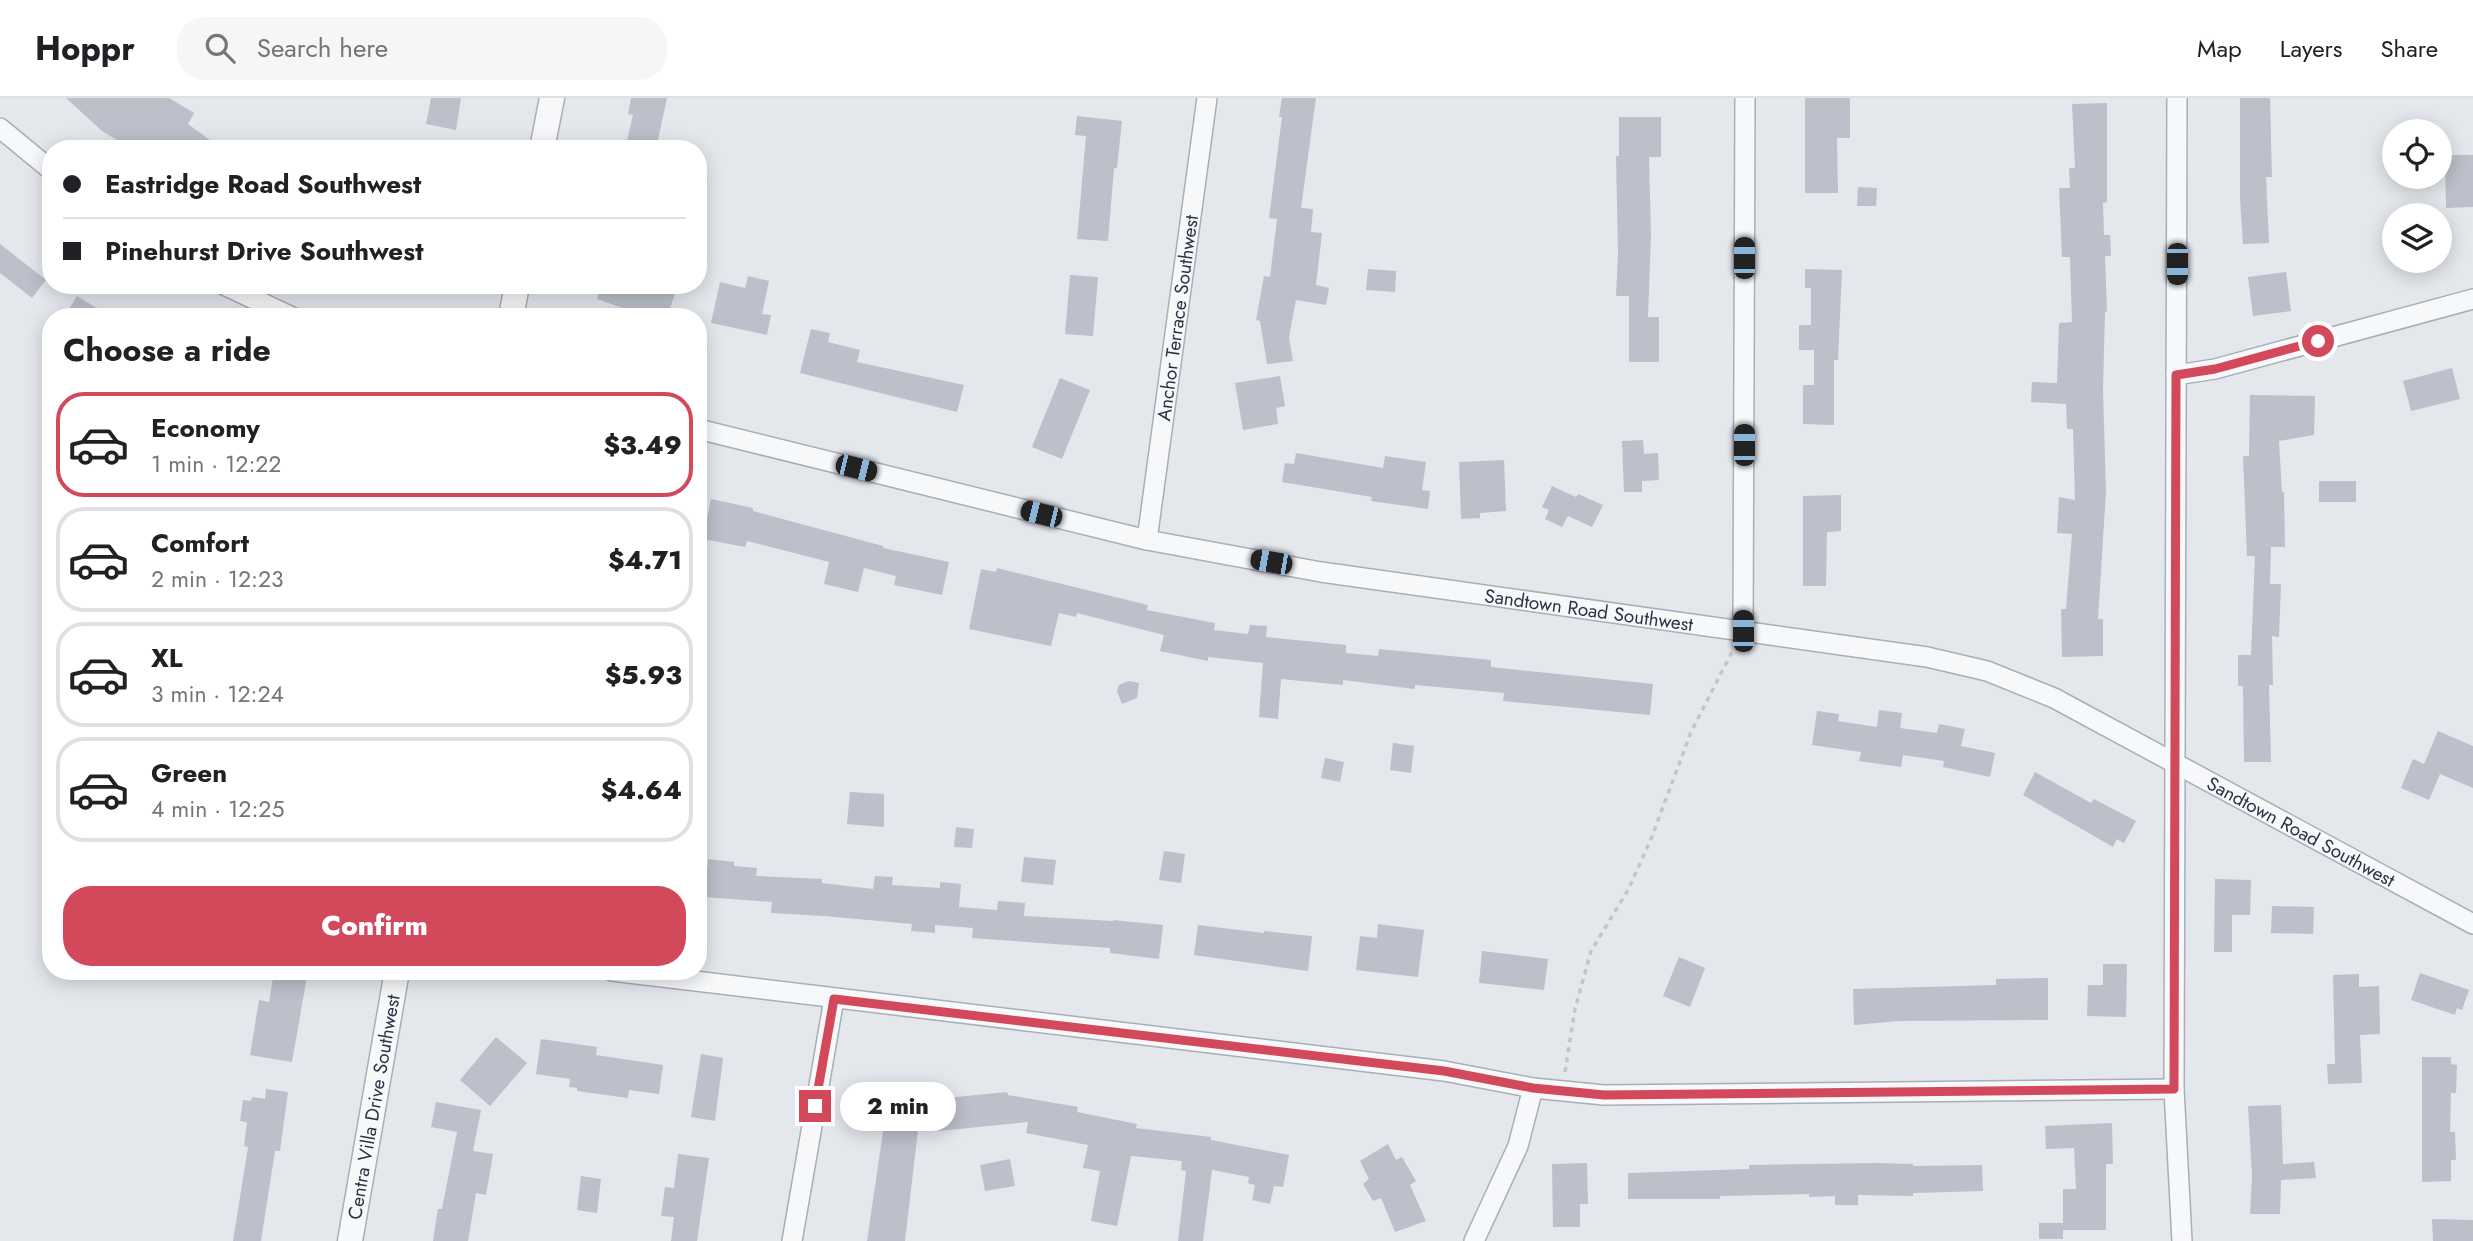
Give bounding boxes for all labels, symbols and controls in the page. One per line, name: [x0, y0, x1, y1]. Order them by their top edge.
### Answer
search box: [177, 17, 667, 80]
text: Hoppr: [35, 25, 135, 72]
icon: search: [201, 29, 239, 67]
text: Search here: [257, 29, 388, 67]
text: Map: [2197, 31, 2242, 66]
text: Layers: [2280, 31, 2342, 66]
text: Share: [2380, 31, 2438, 66]
map controls: [2382, 119, 2452, 273]
button: locate: [2382, 119, 2452, 189]
text: Eastridge Road Southwest: [105, 165, 421, 203]
button: layers: [2382, 203, 2452, 273]
street label: Anchor Terrace Southwest: [1150, 213, 1205, 423]
text: Pinehurst Drive Southwest: [105, 232, 423, 270]
car: [1734, 237, 1755, 279]
car: [2167, 243, 2188, 285]
route start: [2302, 325, 2334, 357]
text: Choose a ride: [63, 327, 271, 373]
text: Economy: [151, 409, 260, 447]
icon: car: [67, 413, 130, 476]
car: [1734, 424, 1755, 466]
text: $3.49: [603, 426, 682, 464]
text: 1 min · 12:22: [151, 447, 281, 481]
car: [834, 453, 879, 483]
car: [1019, 499, 1064, 529]
text: Comfort: [151, 524, 249, 562]
icon: car: [67, 528, 130, 591]
text: $4.71: [608, 541, 682, 579]
car: [1249, 548, 1294, 576]
text: 2 min · 12:23: [151, 562, 284, 596]
street label: Sandtown Road Southwest: [1483, 582, 1695, 638]
car: [1733, 610, 1754, 652]
text: XL: [151, 639, 183, 677]
icon: car: [67, 643, 130, 706]
text: $5.93: [605, 656, 682, 694]
text: 3 min · 12:24: [151, 677, 284, 711]
text: Green: [151, 754, 227, 792]
icon: car: [67, 758, 130, 821]
street label: Sandtown Road Southwest: [2202, 770, 2400, 893]
text: $4.64: [601, 771, 682, 809]
text: 4 min · 12:25: [151, 792, 284, 826]
button: Confirm: [63, 886, 686, 966]
street label: Centra Villa Drive Southwest: [340, 992, 406, 1222]
callout: 2 min: [840, 1082, 955, 1130]
text: 2 min: [867, 1089, 929, 1123]
route end: [799, 1090, 831, 1122]

